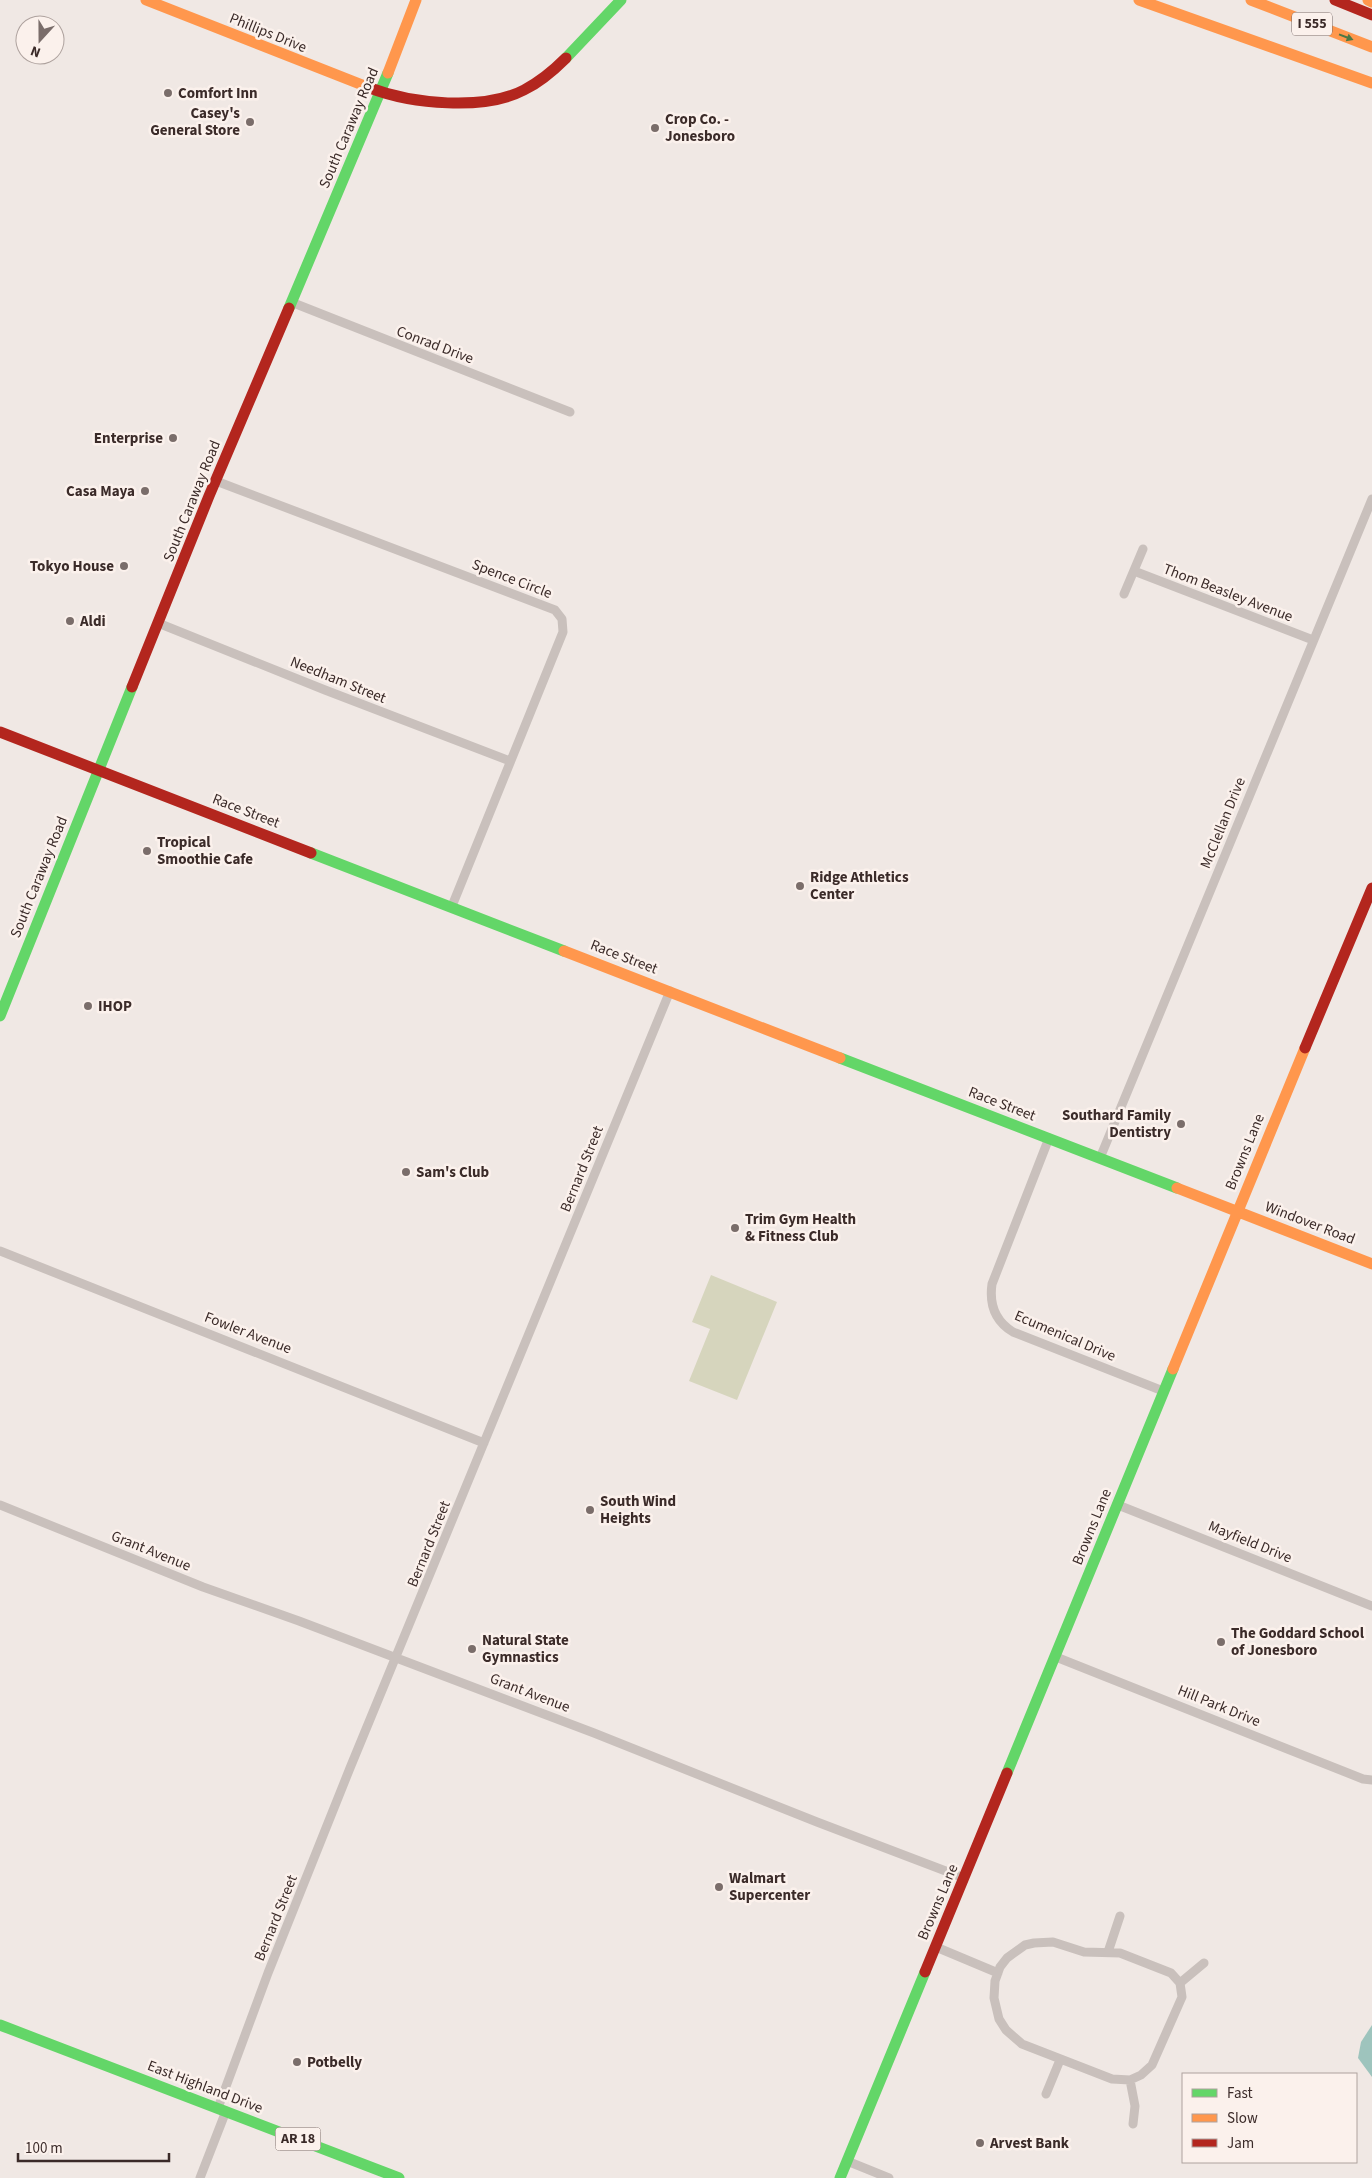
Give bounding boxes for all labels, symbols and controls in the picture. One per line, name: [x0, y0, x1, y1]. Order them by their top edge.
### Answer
street label: Phillips Drive: [226, 8, 310, 58]
road number: I 555: [1292, 12, 1332, 36]
north arrow: [15, 15, 65, 65]
one-way arrow: [1338, 34, 1353, 41]
text: N: [28, 40, 44, 62]
street label: South Caraway Road: [314, 64, 384, 192]
place label: Comfort Inn: [178, 83, 258, 104]
marker: Comfort Inn: [162, 87, 174, 99]
place label: Casey's General Store: [150, 103, 240, 141]
place label: Crop Co. - Jonesboro: [665, 109, 735, 147]
marker: Casey's General Store: [244, 116, 256, 128]
marker: Crop Co. - Jonesboro: [649, 122, 661, 134]
street label: Conrad Drive: [393, 321, 477, 369]
place label: Enterprise: [94, 428, 163, 449]
marker: Enterprise: [167, 432, 179, 444]
street label: South Caraway Road: [158, 437, 226, 565]
place label: Casa Maya: [66, 481, 135, 502]
marker: Casa Maya: [139, 485, 151, 497]
street label: Spence Circle: [469, 554, 555, 604]
place label: Tokyo House: [30, 556, 114, 577]
street label: Thom Beasley Avenue: [1160, 559, 1296, 627]
marker: Tokyo House: [118, 560, 130, 572]
place label: Aldi: [79, 611, 106, 632]
marker: Aldi: [64, 615, 76, 627]
street label: Needham Street: [287, 651, 389, 709]
street label: McClellan Drive: [1195, 774, 1251, 872]
street label: Race Street: [209, 789, 283, 833]
street label: South Caraway Road: [5, 813, 73, 941]
place label: Tropical Smoothie Cafe: [157, 832, 253, 870]
marker: Tropical Smoothie Cafe: [141, 845, 153, 857]
place label: Ridge Athletics Center: [810, 867, 909, 905]
marker: Ridge Athletics Center: [794, 880, 806, 892]
street label: Race Street: [587, 935, 661, 979]
place label: IHOP: [98, 996, 132, 1017]
marker: IHOP: [82, 1000, 94, 1012]
street label: Race Street: [965, 1082, 1039, 1126]
place label: Southard Family Dentistry: [1062, 1105, 1171, 1143]
street label: Browns Lane: [1220, 1111, 1270, 1193]
marker: Southard Family Dentistry: [1175, 1118, 1187, 1130]
street label: Bernard Street: [555, 1123, 609, 1215]
place label: Sam's Club: [416, 1162, 489, 1183]
marker: Sam's Club: [400, 1166, 412, 1178]
street label: Windover Road: [1262, 1196, 1358, 1250]
place label: Trim Gym Health & Fitness Club: [745, 1209, 856, 1247]
marker: Trim Gym Health & Fitness Club: [729, 1222, 741, 1234]
street label: Ecumenical Drive: [1011, 1305, 1119, 1367]
street label: Fowler Avenue: [201, 1307, 295, 1359]
street label: Browns Lane: [1067, 1486, 1117, 1568]
place label: South Wind Heights: [600, 1491, 676, 1529]
street label: Bernard Street: [402, 1498, 456, 1590]
marker: South Wind Heights: [584, 1504, 596, 1516]
street label: Mayfield Drive: [1205, 1516, 1295, 1568]
street label: Grant Avenue: [108, 1525, 194, 1577]
place label: The Goddard School of Jonesboro: [1231, 1623, 1365, 1661]
place label: Natural State Gymnastics: [482, 1630, 569, 1668]
marker: The Goddard School of Jonesboro: [1215, 1636, 1227, 1648]
marker: Natural State Gymnastics: [466, 1643, 478, 1655]
street label: Grant Avenue: [487, 1668, 573, 1718]
street label: Hill Park Drive: [1174, 1680, 1264, 1732]
street label: Browns Lane: [913, 1861, 963, 1943]
place label: Walmart Supercenter: [729, 1868, 810, 1906]
street label: Bernard Street: [249, 1872, 303, 1964]
marker: Walmart Supercenter: [713, 1881, 725, 1893]
place label: Potbelly: [307, 2052, 362, 2073]
street label: East Highland Drive: [144, 2055, 266, 2119]
marker: Potbelly: [291, 2056, 303, 2068]
legend: [1182, 2073, 1357, 2163]
text: Fast: [1227, 2083, 1253, 2104]
text: Slow: [1227, 2108, 1258, 2129]
road number: AR 18: [276, 2128, 320, 2150]
scale bar: [18, 2130, 169, 2162]
place label: Arvest Bank: [989, 2133, 1070, 2154]
text: Jam: [1227, 2133, 1254, 2154]
marker: Arvest Bank: [974, 2137, 986, 2149]
text: 100 m: [25, 2138, 63, 2159]

